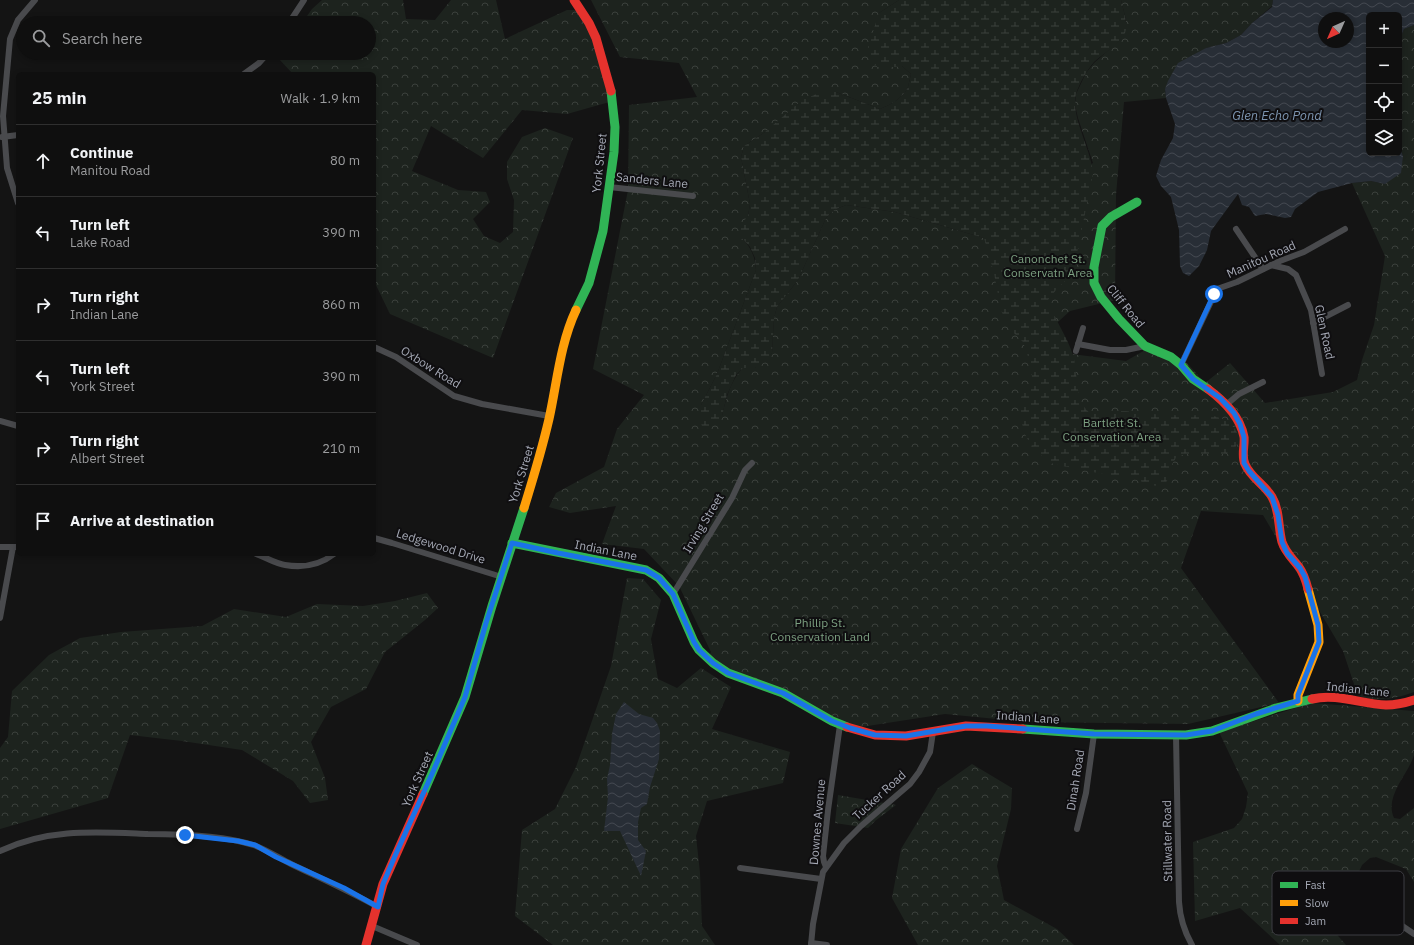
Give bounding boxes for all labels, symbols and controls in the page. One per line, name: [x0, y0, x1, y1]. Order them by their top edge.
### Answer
north arrow: [1318, 12, 1354, 48]
map controls: [1366, 12, 1402, 156]
button: +: [1366, 12, 1402, 48]
search box: [16, 16, 376, 60]
icon: search: [30, 27, 52, 49]
text: Search here: [62, 29, 142, 48]
button: −: [1366, 48, 1402, 84]
button: locate: [1366, 84, 1402, 120]
text: 25 min: [32, 87, 87, 109]
text: Walk · 1.9 km: [280, 90, 360, 107]
water label: Glen Echo Pond: [1232, 107, 1322, 124]
button: layers: [1366, 120, 1402, 156]
street label: York Street: [588, 133, 610, 193]
text: Continue: [70, 143, 134, 162]
icon: ahead: [32, 150, 54, 172]
text: 80 m: [330, 152, 360, 169]
text: Manitou Road: [70, 162, 150, 179]
street label: Sanders Lane: [615, 169, 689, 191]
text: Turn left: [70, 215, 130, 234]
icon: left: [32, 222, 54, 244]
text: 390 m: [322, 224, 360, 241]
text: Lake Road: [70, 234, 130, 251]
street label: Manitou Road: [1224, 237, 1298, 281]
park label: Canonchet St. Conservatn Area: [1003, 251, 1093, 280]
street label: Cliff Road: [1104, 281, 1148, 331]
route start: [1205, 285, 1223, 303]
text: Turn right: [70, 287, 139, 306]
icon: right: [32, 294, 54, 316]
text: 860 m: [322, 296, 360, 313]
street label: Glen Road: [1312, 303, 1338, 361]
text: Indian Lane: [70, 306, 139, 323]
street label: Oxbow Road: [398, 343, 464, 391]
text: Turn left: [70, 359, 130, 378]
icon: left: [32, 366, 54, 388]
text: 390 m: [322, 368, 360, 385]
text: York Street: [70, 378, 135, 395]
park label: Bartlett St. Conservation Area: [1063, 415, 1162, 444]
text: Turn right: [70, 431, 139, 450]
icon: right: [32, 438, 54, 460]
text: 210 m: [322, 440, 360, 457]
street label: York Street: [505, 443, 537, 505]
text: Albert Street: [70, 450, 145, 467]
street label: Irving Street: [679, 490, 727, 556]
icon: arrive: [32, 510, 54, 532]
text: Arrive at destination: [70, 511, 214, 530]
street label: Ledgewood Drive: [395, 525, 488, 567]
street label: Indian Lane: [573, 537, 639, 563]
park label: Phillip St. Conservation Land: [770, 615, 870, 644]
street label: Indian Lane: [1326, 678, 1391, 700]
street label: Indian Lane: [996, 707, 1061, 727]
street label: Dinah Road: [1063, 748, 1087, 812]
street label: York Street: [398, 749, 436, 809]
street label: Tucker Road: [849, 767, 909, 823]
street label: Downes Avenue: [806, 778, 828, 866]
street label: Stillwater Road: [1159, 800, 1175, 882]
route end: [176, 826, 194, 844]
legend: [1272, 871, 1404, 935]
text: Fast: [1305, 878, 1326, 892]
text: Slow: [1305, 896, 1329, 910]
text: Jam: [1305, 914, 1326, 928]

